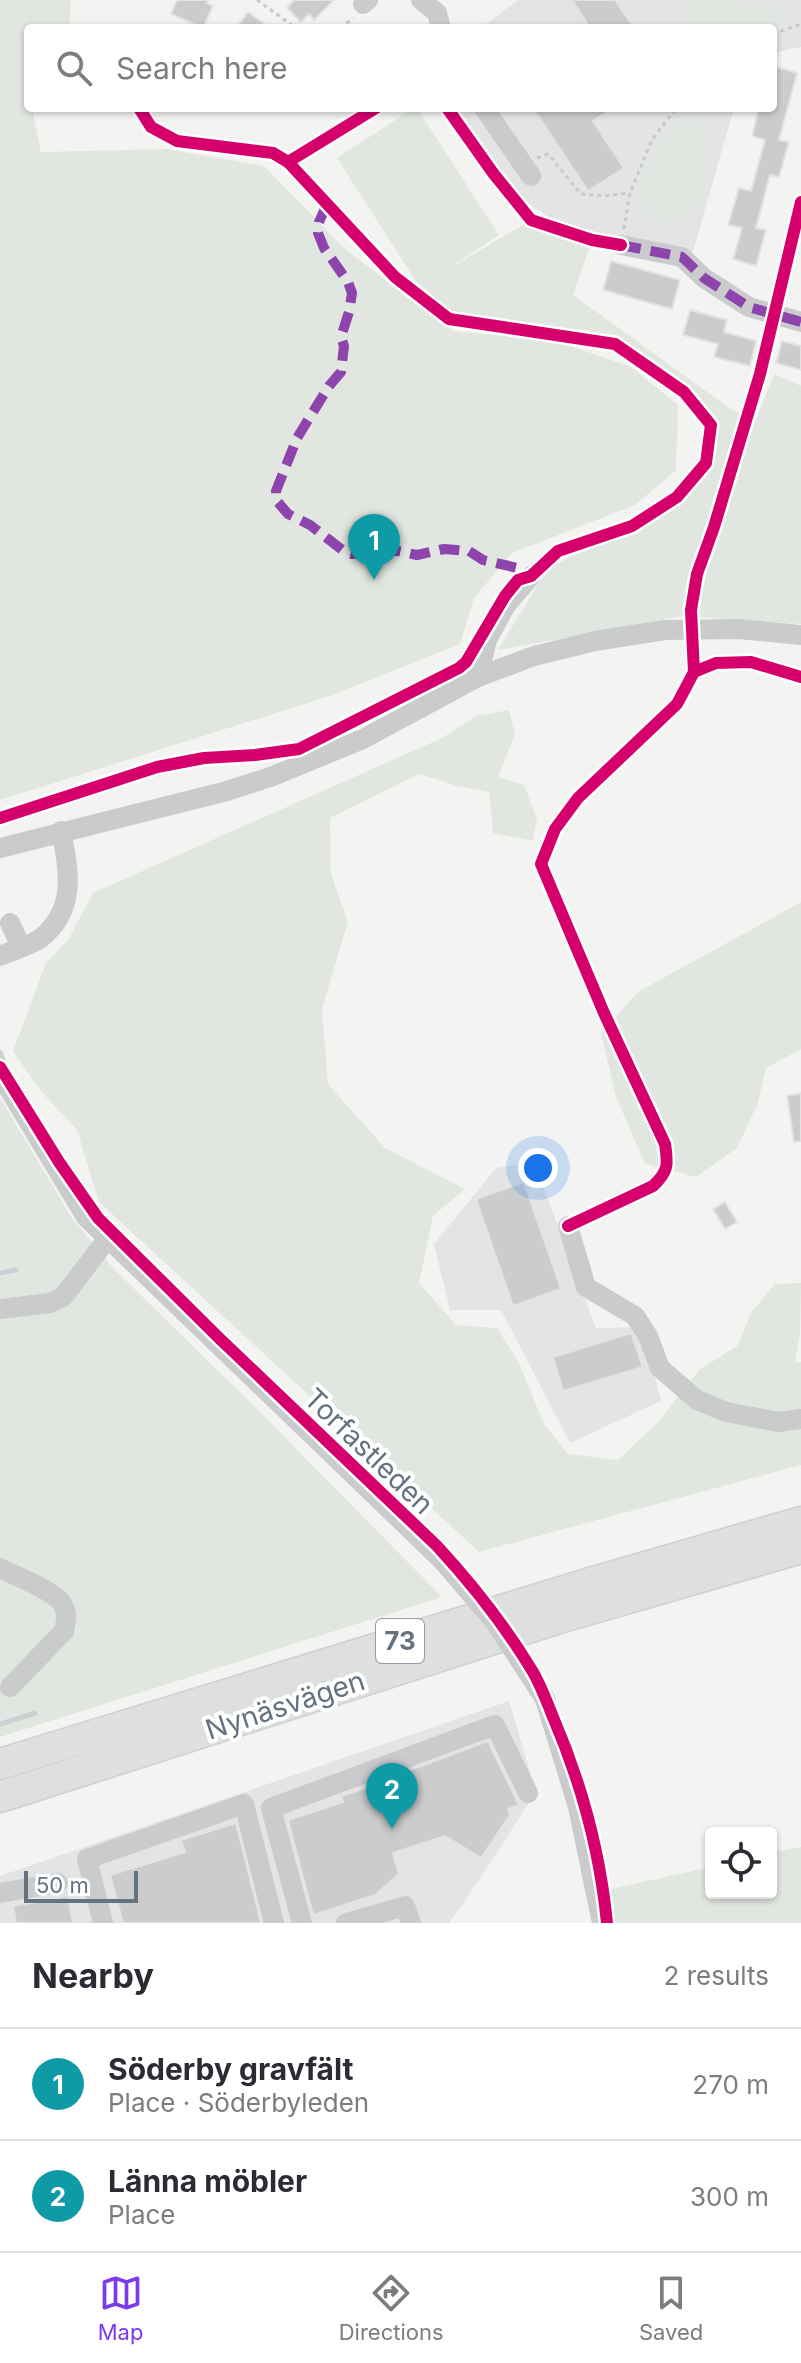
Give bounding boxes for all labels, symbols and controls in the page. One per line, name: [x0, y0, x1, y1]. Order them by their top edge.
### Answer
search box: [24, 24, 777, 112]
icon: search: [52, 46, 96, 90]
text: Search here: [116, 50, 288, 86]
pin: 1: [348, 514, 400, 580]
your location: [518, 1148, 558, 1188]
street label: Torfastleden: [297, 1381, 441, 1521]
road number: 73: [376, 1619, 424, 1663]
street label: Nynäsvägen: [201, 1663, 369, 1747]
pin: 2: [366, 1763, 418, 1829]
map controls: [705, 1827, 777, 1899]
button: locate: [705, 1827, 777, 1899]
scale bar: [24, 1867, 138, 1903]
text: 50 m: [36, 1872, 89, 1898]
text: Nearby: [32, 1955, 154, 1996]
text: 2 results: [664, 1960, 769, 1991]
text: Söderby gravfält: [108, 2051, 353, 2087]
text: 1: [52, 2069, 64, 2100]
text: 270 m: [692, 2069, 769, 2100]
text: Place · Söderbyleden: [108, 2087, 369, 2118]
text: Länna möbler: [108, 2163, 307, 2199]
text: 2: [50, 2181, 66, 2212]
text: 300 m: [690, 2181, 769, 2212]
text: Place: [108, 2199, 176, 2230]
tab: Map: [98, 2271, 143, 2345]
tab: Directions: [339, 2271, 444, 2345]
tab: Saved: [639, 2271, 703, 2345]

